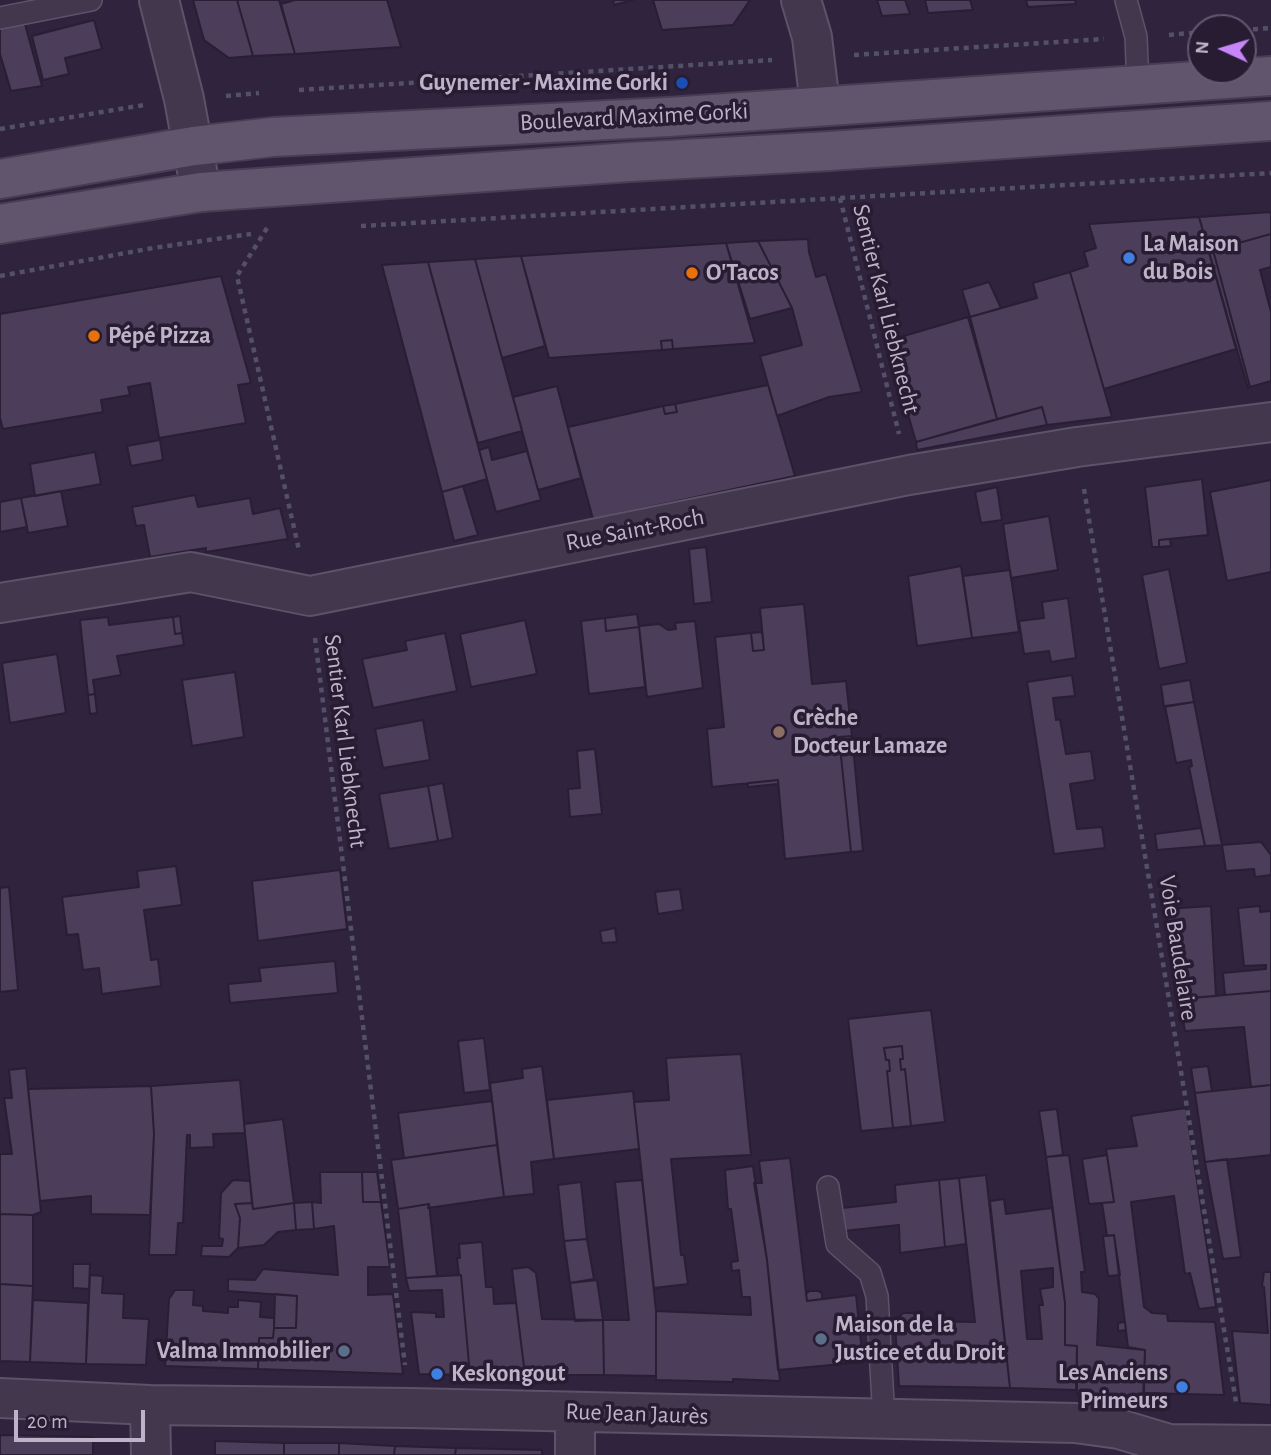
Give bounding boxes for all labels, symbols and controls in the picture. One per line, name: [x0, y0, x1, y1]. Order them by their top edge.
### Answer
north arrow: [1187, 14, 1257, 84]
text: N: [1193, 40, 1212, 55]
place label: Guynemer - Maxime Gorki: [419, 69, 668, 97]
marker: Guynemer - Maxime Gorki: [674, 75, 690, 91]
street label: Boulevard Maxime Gorki: [519, 97, 749, 137]
street label: Sentier Karl Liebknecht: [846, 201, 926, 417]
place label: La Maison du Bois: [1143, 230, 1239, 286]
marker: La Maison du Bois: [1121, 250, 1137, 266]
place label: O'Tacos: [706, 259, 779, 287]
marker: O'Tacos: [684, 265, 700, 281]
place label: Pépé Pizza: [108, 322, 211, 350]
marker: Pépé Pizza: [86, 328, 102, 344]
street label: Rue Saint-Roch: [563, 502, 707, 558]
street label: Sentier Karl Liebknecht: [318, 633, 372, 849]
place label: Crèche Docteur Lamaze: [793, 704, 947, 760]
marker: Crèche Docteur Lamaze: [771, 724, 787, 740]
street label: Voie Baudelaire: [1152, 873, 1204, 1023]
place label: Maison de la Justice et du Droit: [835, 1311, 1005, 1367]
marker: Maison de la Justice et du Droit: [813, 1331, 829, 1347]
place label: Valma Immobilier: [156, 1337, 330, 1365]
marker: Valma Immobilier: [336, 1343, 352, 1359]
place label: Les Anciens Primeurs: [1058, 1359, 1168, 1415]
place label: Keskongout: [451, 1360, 565, 1388]
marker: Keskongout: [429, 1366, 445, 1382]
marker: Les Anciens Primeurs: [1174, 1379, 1190, 1395]
scale bar: [18, 1396, 149, 1440]
street label: Rue Jean Jaurès: [565, 1397, 709, 1431]
text: 20 m: [27, 1411, 68, 1432]

